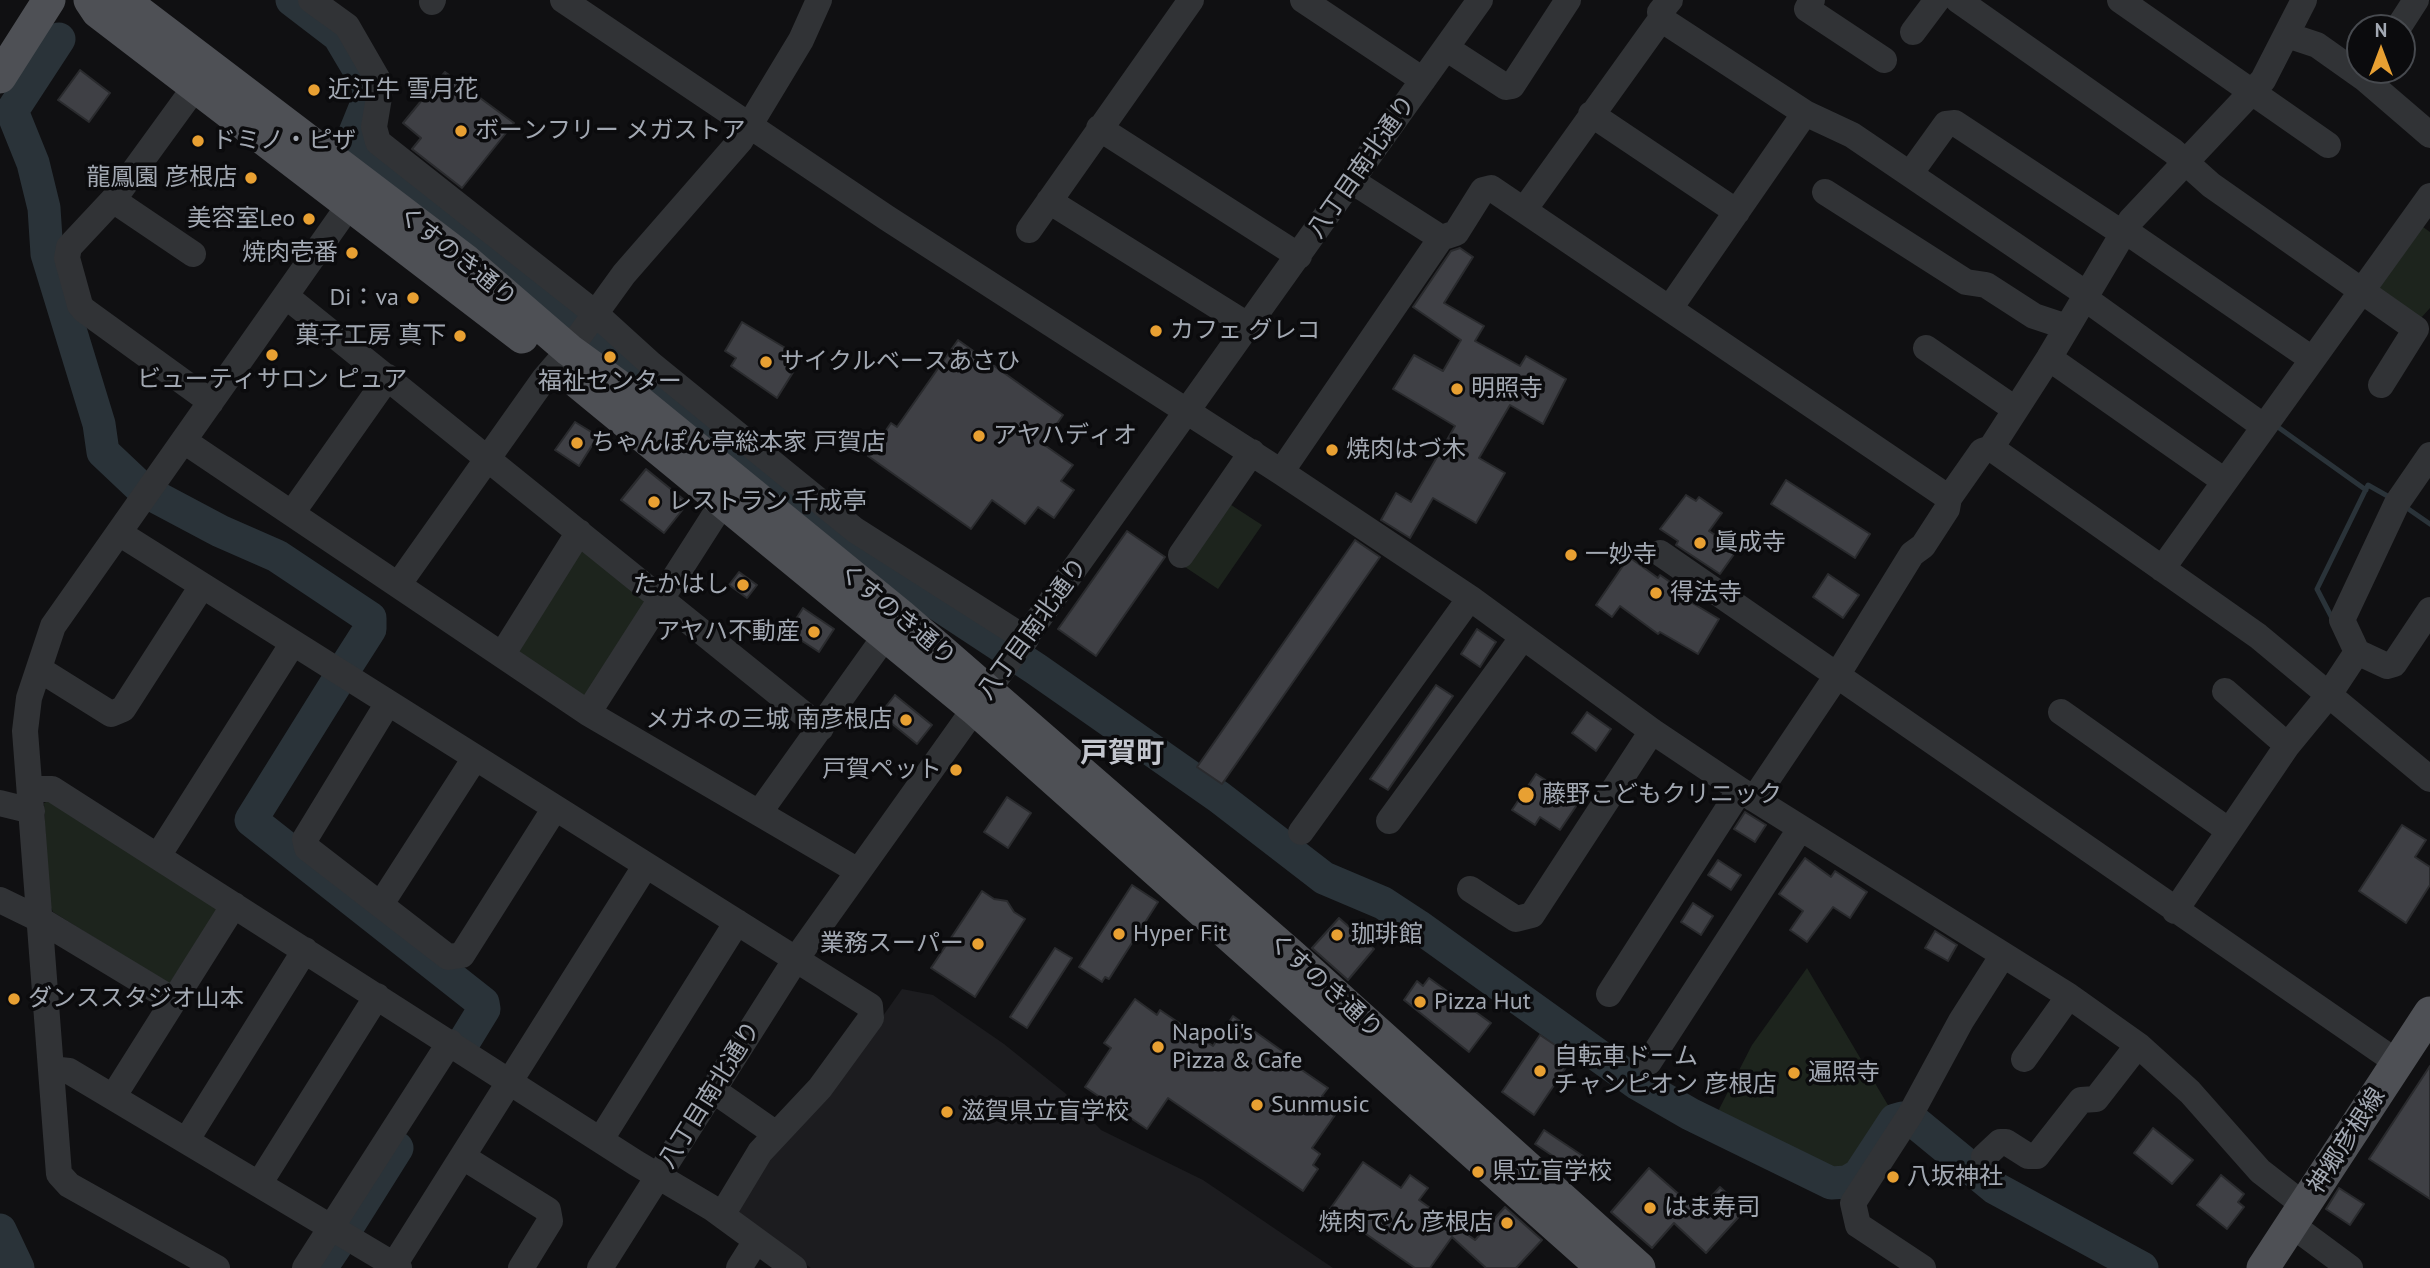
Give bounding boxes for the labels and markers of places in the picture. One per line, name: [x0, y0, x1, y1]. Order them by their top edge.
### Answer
place label: 近江牛 雪月花: [328, 76, 478, 104]
marker: 近江牛 雪月花: [306, 82, 322, 98]
place label: ボーンフリー メガストア: [475, 117, 745, 145]
marker: ボーンフリー メガストア: [453, 123, 469, 139]
place label: ドミノ・ピザ: [212, 127, 356, 155]
marker: ドミノ・ピザ: [190, 133, 206, 149]
place label: 龍鳳園 彦根店: [87, 164, 237, 192]
marker: 龍鳳園 彦根店: [243, 170, 259, 186]
place label: 美容室Leo: [187, 205, 295, 233]
marker: 美容室Leo: [301, 211, 317, 227]
place label: 焼肉壱番: [242, 239, 338, 267]
marker: 焼肉壱番: [344, 245, 360, 261]
place label: Di：va: [329, 284, 399, 312]
marker: Di：va: [405, 290, 421, 306]
place label: カフェ グレコ: [1170, 317, 1320, 345]
place label: 菓子工房 真下: [296, 322, 446, 350]
marker: カフェ グレコ: [1148, 323, 1164, 339]
marker: 菓子工房 真下: [452, 328, 468, 344]
marker: ビューティサロン ピュア: [264, 347, 280, 363]
place label: サイクルベースあさひ: [780, 348, 1020, 376]
marker: 福祉センター: [602, 349, 618, 365]
marker: サイクルベースあさひ: [758, 354, 774, 370]
place label: ビューティサロン ピュア: [137, 366, 407, 394]
place label: 福祉センター: [538, 368, 682, 396]
place label: 明照寺: [1471, 375, 1543, 403]
marker: 明照寺: [1449, 381, 1465, 397]
place label: アヤハディオ: [993, 422, 1137, 450]
marker: アヤハディオ: [971, 428, 987, 444]
place label: ちゃんぽん亭総本家 戸賀店: [591, 429, 885, 457]
marker: ちゃんぽん亭総本家 戸賀店: [569, 435, 585, 451]
place label: 焼肉はづ木: [1346, 436, 1466, 464]
marker: 焼肉はづ木: [1324, 442, 1340, 458]
place label: レストラン 千成亭: [668, 488, 866, 516]
marker: レストラン 千成亭: [646, 494, 662, 510]
place label: 眞成寺: [1714, 529, 1786, 557]
marker: 眞成寺: [1692, 535, 1708, 551]
place label: 一妙寺: [1585, 541, 1657, 569]
marker: 一妙寺: [1563, 547, 1579, 563]
place label: たかはし: [633, 571, 729, 599]
marker: たかはし: [735, 577, 751, 593]
place label: 得法寺: [1670, 579, 1742, 607]
marker: 得法寺: [1648, 585, 1664, 601]
place label: アヤハ不動産: [656, 618, 800, 646]
marker: アヤハ不動産: [806, 624, 822, 640]
place label: メガネの三城 南彦根店: [646, 706, 892, 734]
marker: メガネの三城 南彦根店: [898, 712, 914, 728]
place label: 戸賀ペット: [822, 756, 942, 784]
marker: 戸賀ペット: [948, 762, 964, 778]
place label: 藤野こどもクリニック: [1542, 781, 1782, 809]
marker: 藤野こどもクリニック: [1516, 785, 1536, 805]
place label: Hyper Fit: [1133, 920, 1227, 948]
place label: 珈琲館: [1351, 921, 1423, 949]
marker: Hyper Fit: [1111, 926, 1127, 942]
marker: 珈琲館: [1329, 927, 1345, 943]
place label: 業務スーパー: [820, 930, 964, 958]
marker: 業務スーパー: [970, 936, 986, 952]
place label: ダンススタジオ山本: [28, 985, 244, 1013]
place label: Pizza Hut: [1434, 988, 1531, 1016]
marker: ダンススタジオ山本: [6, 991, 22, 1007]
marker: Pizza Hut: [1412, 994, 1428, 1010]
place label: Napoli's Pizza & Cafe: [1172, 1019, 1302, 1075]
marker: Napoli's Pizza & Cafe: [1150, 1039, 1166, 1055]
place label: 自転車ドーム チャンピオン 彦根店: [1554, 1043, 1776, 1099]
place label: 遍照寺: [1808, 1059, 1880, 1087]
marker: 自転車ドーム チャンピオン 彦根店: [1532, 1063, 1548, 1079]
marker: 遍照寺: [1786, 1065, 1802, 1081]
place label: Sunmusic: [1271, 1091, 1370, 1119]
marker: Sunmusic: [1249, 1097, 1265, 1113]
place label: 滋賀県立盲学校: [961, 1098, 1129, 1126]
marker: 滋賀県立盲学校: [939, 1104, 955, 1120]
place label: 県立盲学校: [1492, 1158, 1612, 1186]
place label: 八坂神社: [1907, 1163, 2003, 1191]
marker: 県立盲学校: [1470, 1164, 1486, 1180]
marker: 八坂神社: [1885, 1169, 1901, 1185]
place label: はま寿司: [1664, 1194, 1760, 1222]
marker: はま寿司: [1642, 1200, 1658, 1216]
place label: 焼肉でん 彦根店: [1319, 1209, 1493, 1237]
marker: 焼肉でん 彦根店: [1499, 1215, 1515, 1231]

